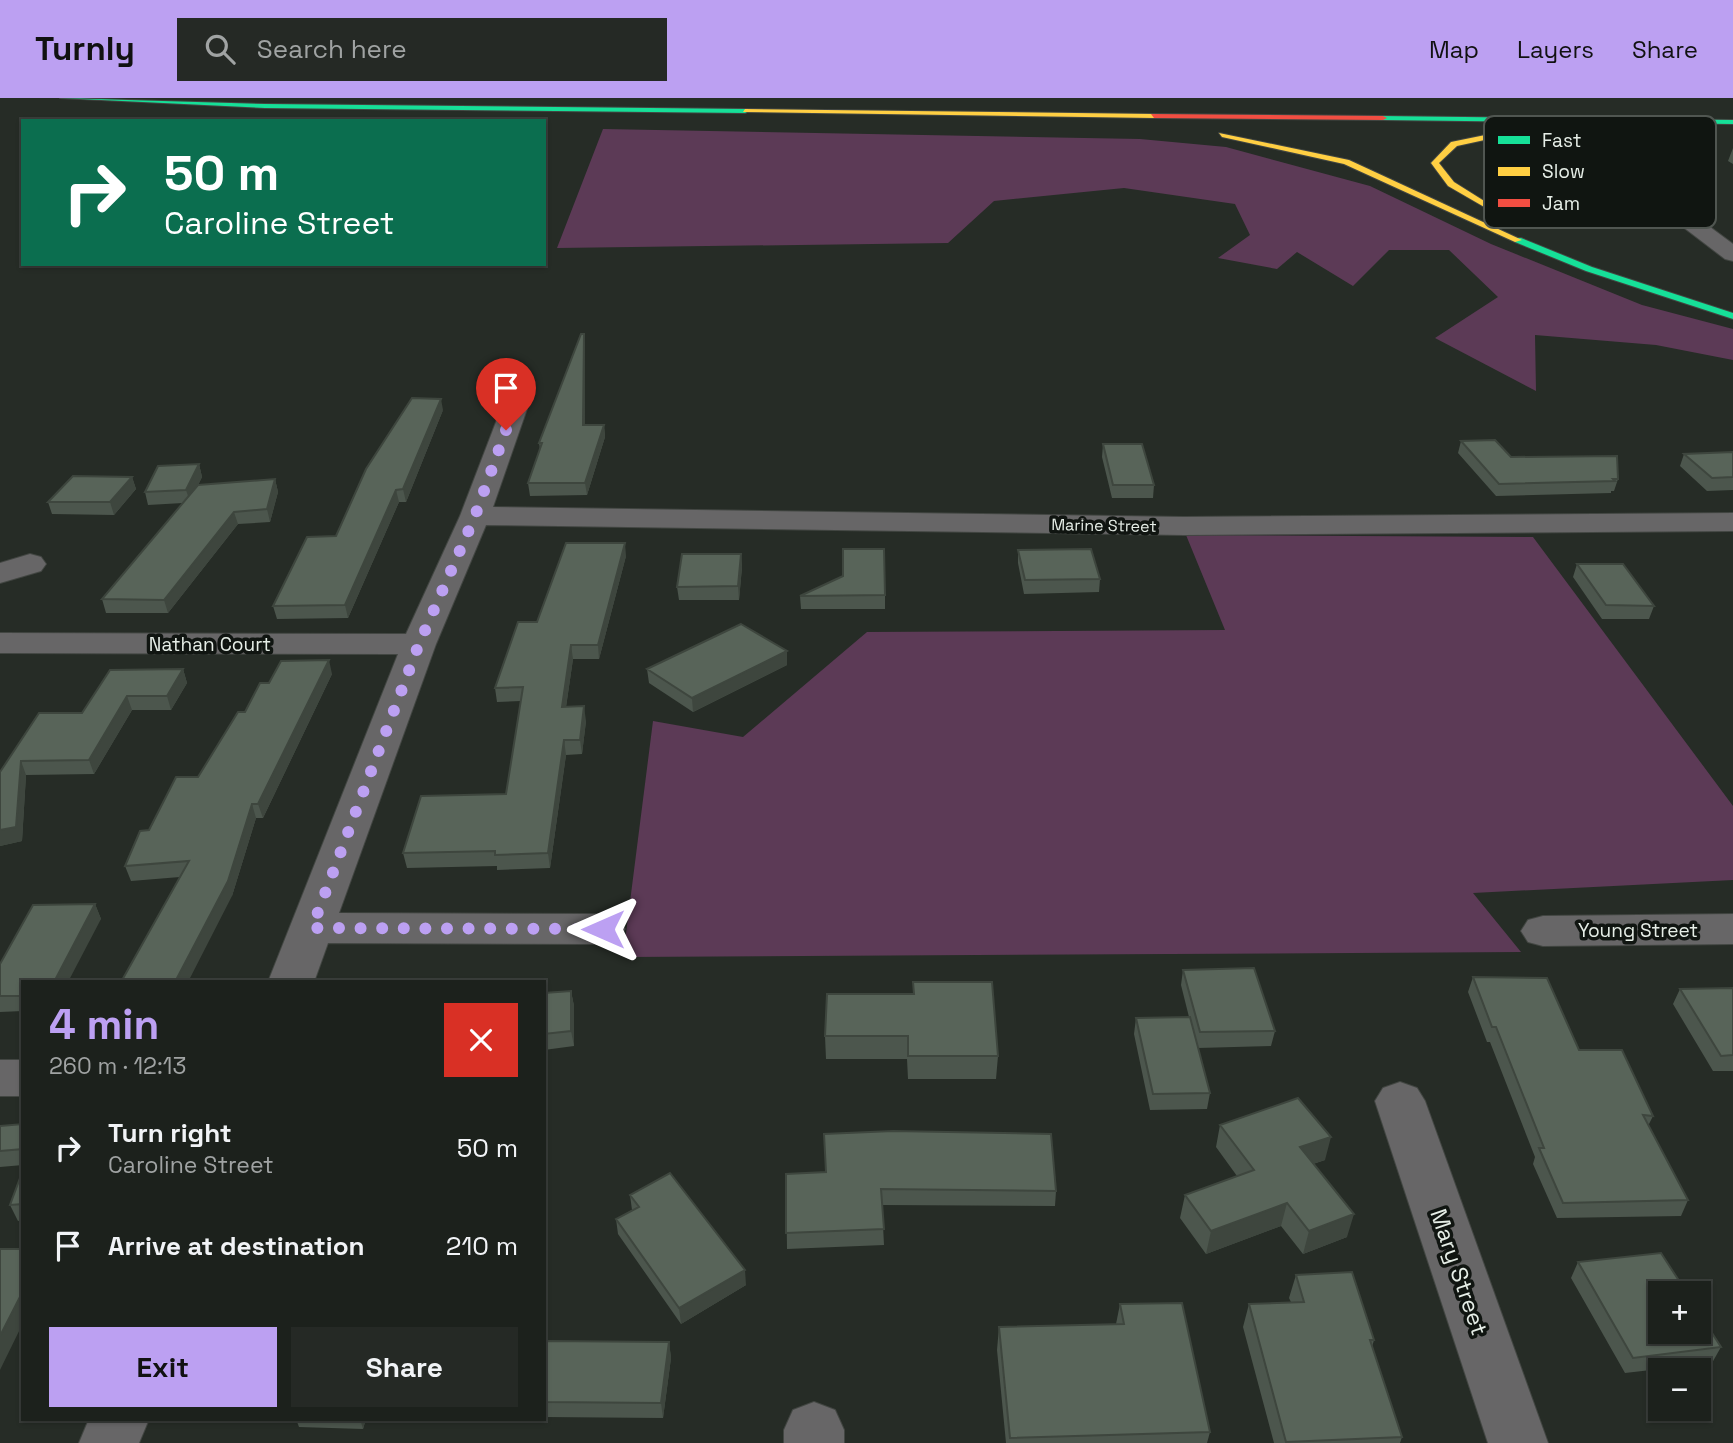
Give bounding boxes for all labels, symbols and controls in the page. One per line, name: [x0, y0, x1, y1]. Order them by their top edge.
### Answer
search box: [177, 18, 667, 81]
text: Turnly: [35, 28, 135, 70]
icon: search: [201, 30, 239, 68]
text: Search here: [257, 32, 407, 66]
text: Map: [1429, 34, 1479, 65]
text: Layers: [1517, 34, 1594, 65]
text: Share: [1632, 34, 1698, 65]
legend: [1484, 116, 1716, 228]
text: Fast: [1542, 128, 1582, 153]
text: 50 m: [164, 142, 279, 204]
icon: right: [49, 147, 140, 238]
text: Slow: [1542, 159, 1585, 184]
text: Jam: [1542, 191, 1580, 216]
text: Caroline Street: [164, 203, 394, 243]
pin: [476, 358, 536, 430]
icon: arrive: [487, 369, 525, 407]
street label: Marine Street: [1051, 514, 1157, 537]
street label: Nathan Court: [149, 632, 271, 657]
position arrow: [566, 892, 640, 966]
street label: Young Street: [1578, 918, 1698, 943]
text: 4 min: [49, 998, 159, 1051]
button: close: [444, 1003, 518, 1077]
text: 260 m · 12:13: [49, 1051, 186, 1081]
text: Turn right: [108, 1116, 232, 1150]
icon: right: [49, 1129, 87, 1167]
text: 50 m: [457, 1131, 518, 1165]
text: Caroline Street: [108, 1150, 274, 1180]
street label: Mary Street: [1423, 1205, 1495, 1339]
icon: arrive: [49, 1227, 87, 1265]
text: Arrive at destination: [108, 1229, 365, 1263]
text: 210 m: [446, 1229, 518, 1263]
map controls: [1648, 1281, 1711, 1421]
button: +: [1648, 1281, 1711, 1344]
button: Exit: [49, 1327, 277, 1407]
button: Share: [291, 1327, 518, 1407]
button: −: [1648, 1358, 1711, 1421]

